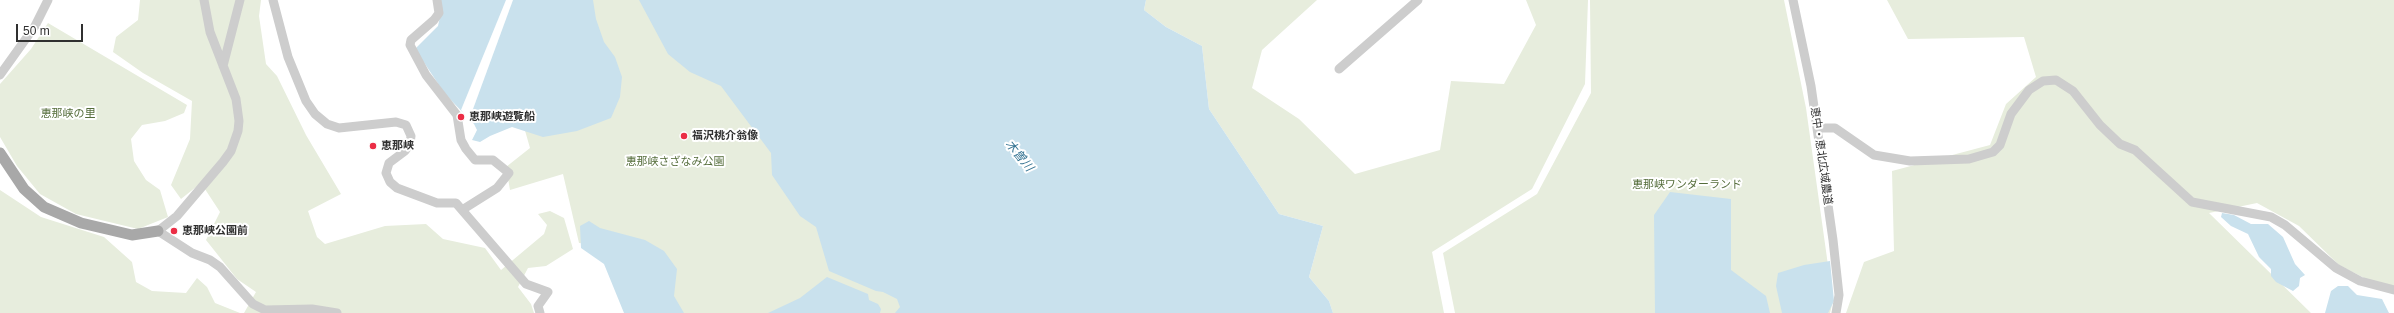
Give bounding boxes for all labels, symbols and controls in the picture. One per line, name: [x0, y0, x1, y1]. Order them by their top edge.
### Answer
scale bar: [18, 16, 85, 42]
text: 50 m: [23, 24, 50, 38]
street label: 恵中・恵北広域農道: [1808, 106, 1834, 206]
park label: 恵那峡の里: [41, 107, 95, 121]
place label: 恵那峡遊覧船: [469, 110, 535, 124]
marker: 恵那峡遊覧船: [456, 112, 466, 122]
place label: 福沢桃介翁像: [692, 129, 758, 143]
marker: 福沢桃介翁像: [679, 131, 689, 141]
water label: 木曽川: [1002, 137, 1036, 175]
place label: 恵那峡: [381, 139, 414, 153]
marker: 恵那峡: [368, 141, 378, 151]
park label: 恵那峡さざなみ公園: [626, 155, 724, 169]
park label: 恵那峡ワンダーランド: [1632, 178, 1742, 192]
place label: 恵那峡公園前: [182, 224, 248, 238]
marker: 恵那峡公園前: [169, 226, 179, 236]

